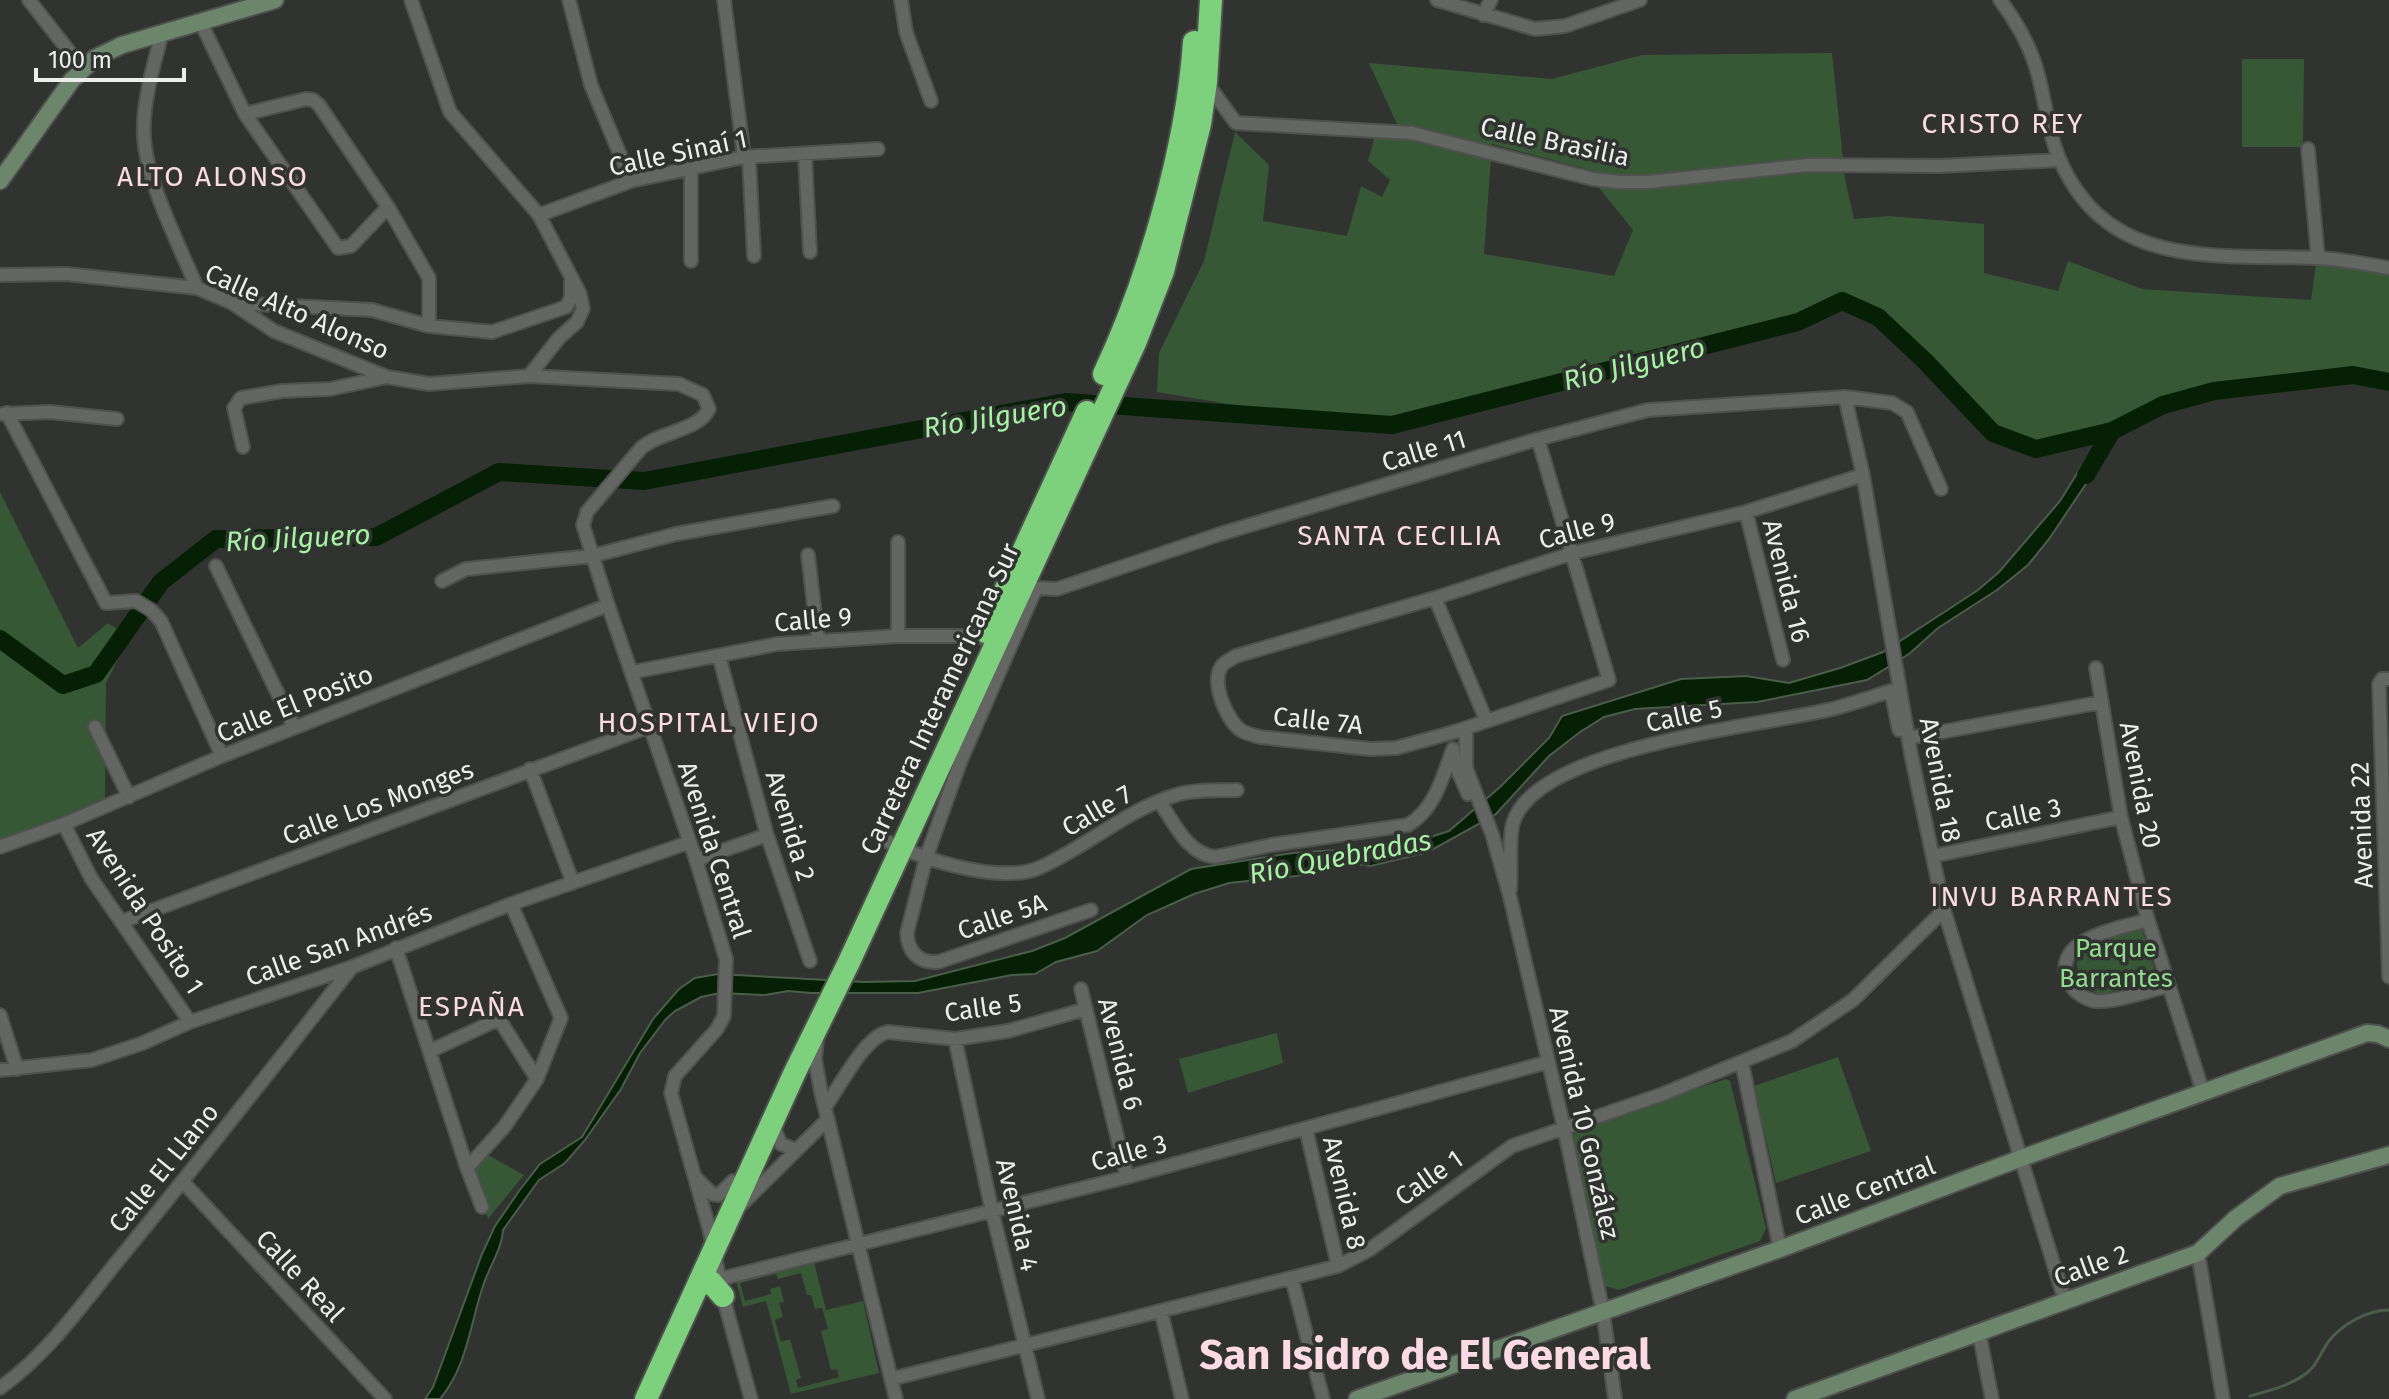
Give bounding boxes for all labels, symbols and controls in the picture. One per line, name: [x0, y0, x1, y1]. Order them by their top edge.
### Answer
scale bar: [36, 32, 184, 82]
text: 100 m: [48, 46, 112, 74]
district label: CRISTO REY: [1922, 107, 2085, 140]
street label: Calle Brasilia: [1478, 111, 1632, 173]
street label: Calle Sinaí 1: [606, 123, 750, 183]
district label: ALTO ALONSO: [117, 160, 309, 193]
street label: Calle Alto Alonso: [200, 258, 394, 366]
water label: Río Jilguero: [1560, 330, 1708, 398]
water label: Río Jilguero: [921, 389, 1069, 445]
street label: Calle 11: [1378, 424, 1470, 478]
street label: Calle 9: [1535, 506, 1619, 556]
street label: Avenida 16: [1756, 516, 1816, 646]
water label: Río Jilguero: [225, 518, 371, 558]
district label: SANTA CECILIA: [1297, 519, 1503, 552]
street label: Carretera Interamericana Sur: [854, 538, 1026, 860]
street label: Calle 9: [773, 601, 853, 639]
street label: Calle El Posito: [212, 659, 378, 749]
street label: Calle 5: [1643, 693, 1725, 739]
street label: Calle 7A: [1272, 701, 1364, 741]
district label: HOSPITAL VIEJO: [597, 706, 821, 739]
street label: Avenida 18: [1913, 715, 1967, 845]
street label: Avenida 20: [2113, 719, 2167, 851]
street label: Calle Los Monges: [278, 754, 478, 852]
street label: Avenida Central: [671, 758, 757, 943]
street label: Avenida 22: [2344, 761, 2380, 889]
street label: Avenida 2: [759, 767, 821, 885]
street label: Calle 7: [1056, 779, 1138, 843]
street label: Calle 3: [1982, 792, 2064, 838]
street label: Avenida Posito 1: [80, 822, 210, 1000]
water label: Río Quebradas: [1246, 823, 1434, 891]
district label: INVU BARRANTES: [1930, 880, 2174, 913]
street label: Calle 5A: [953, 887, 1051, 947]
street label: Calle San Andrés: [242, 897, 436, 993]
park label: Parque Barrantes: [2059, 933, 2173, 994]
street label: Calle 5: [943, 987, 1023, 1029]
district label: ESPAÑA: [418, 990, 526, 1023]
street label: Avenida 6: [1091, 995, 1149, 1113]
street label: Avenida 10 González: [1542, 1004, 1626, 1242]
street label: Calle El Llano: [102, 1097, 226, 1239]
street label: Calle 3: [1088, 1128, 1170, 1178]
street label: Avenida 8: [1316, 1133, 1372, 1253]
street label: Calle 1: [1389, 1144, 1469, 1212]
street label: Calle Central: [1790, 1150, 1940, 1232]
street label: Avenida 4: [989, 1156, 1045, 1275]
street label: Calle Real: [249, 1223, 351, 1329]
street label: Calle 2: [2049, 1238, 2133, 1294]
district label: San Isidro de El General: [1199, 1330, 1651, 1380]

